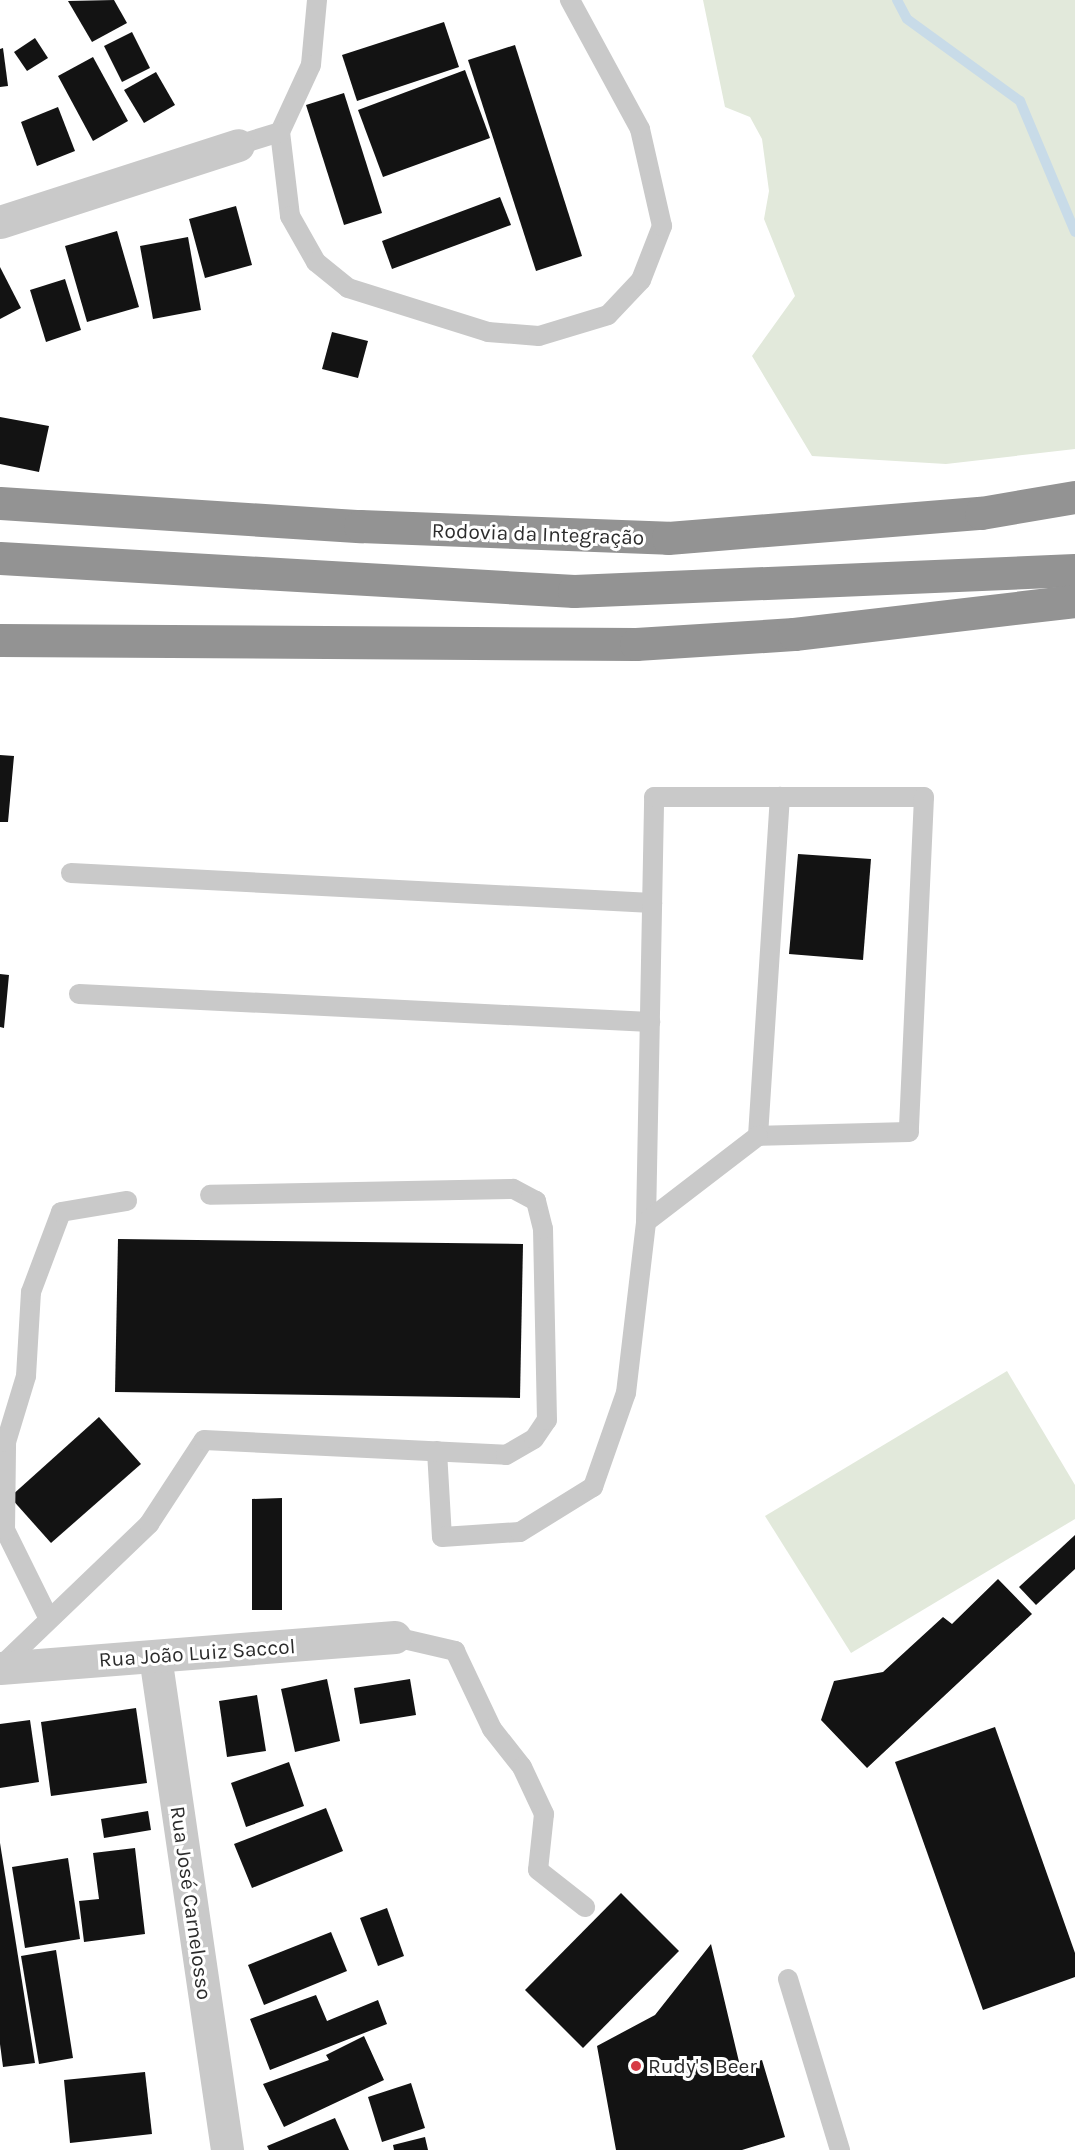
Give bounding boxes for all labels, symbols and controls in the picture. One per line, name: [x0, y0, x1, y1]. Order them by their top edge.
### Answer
street label: Rodovia da Integração: [431, 518, 645, 550]
street label: Rua João Luiz Saccol: [98, 1634, 296, 1672]
street label: Rua José Carnelosso: [165, 1805, 217, 2001]
place label: Rudy's Beer: [648, 2053, 757, 2079]
marker: Rudy's Beer: [629, 2059, 643, 2073]

